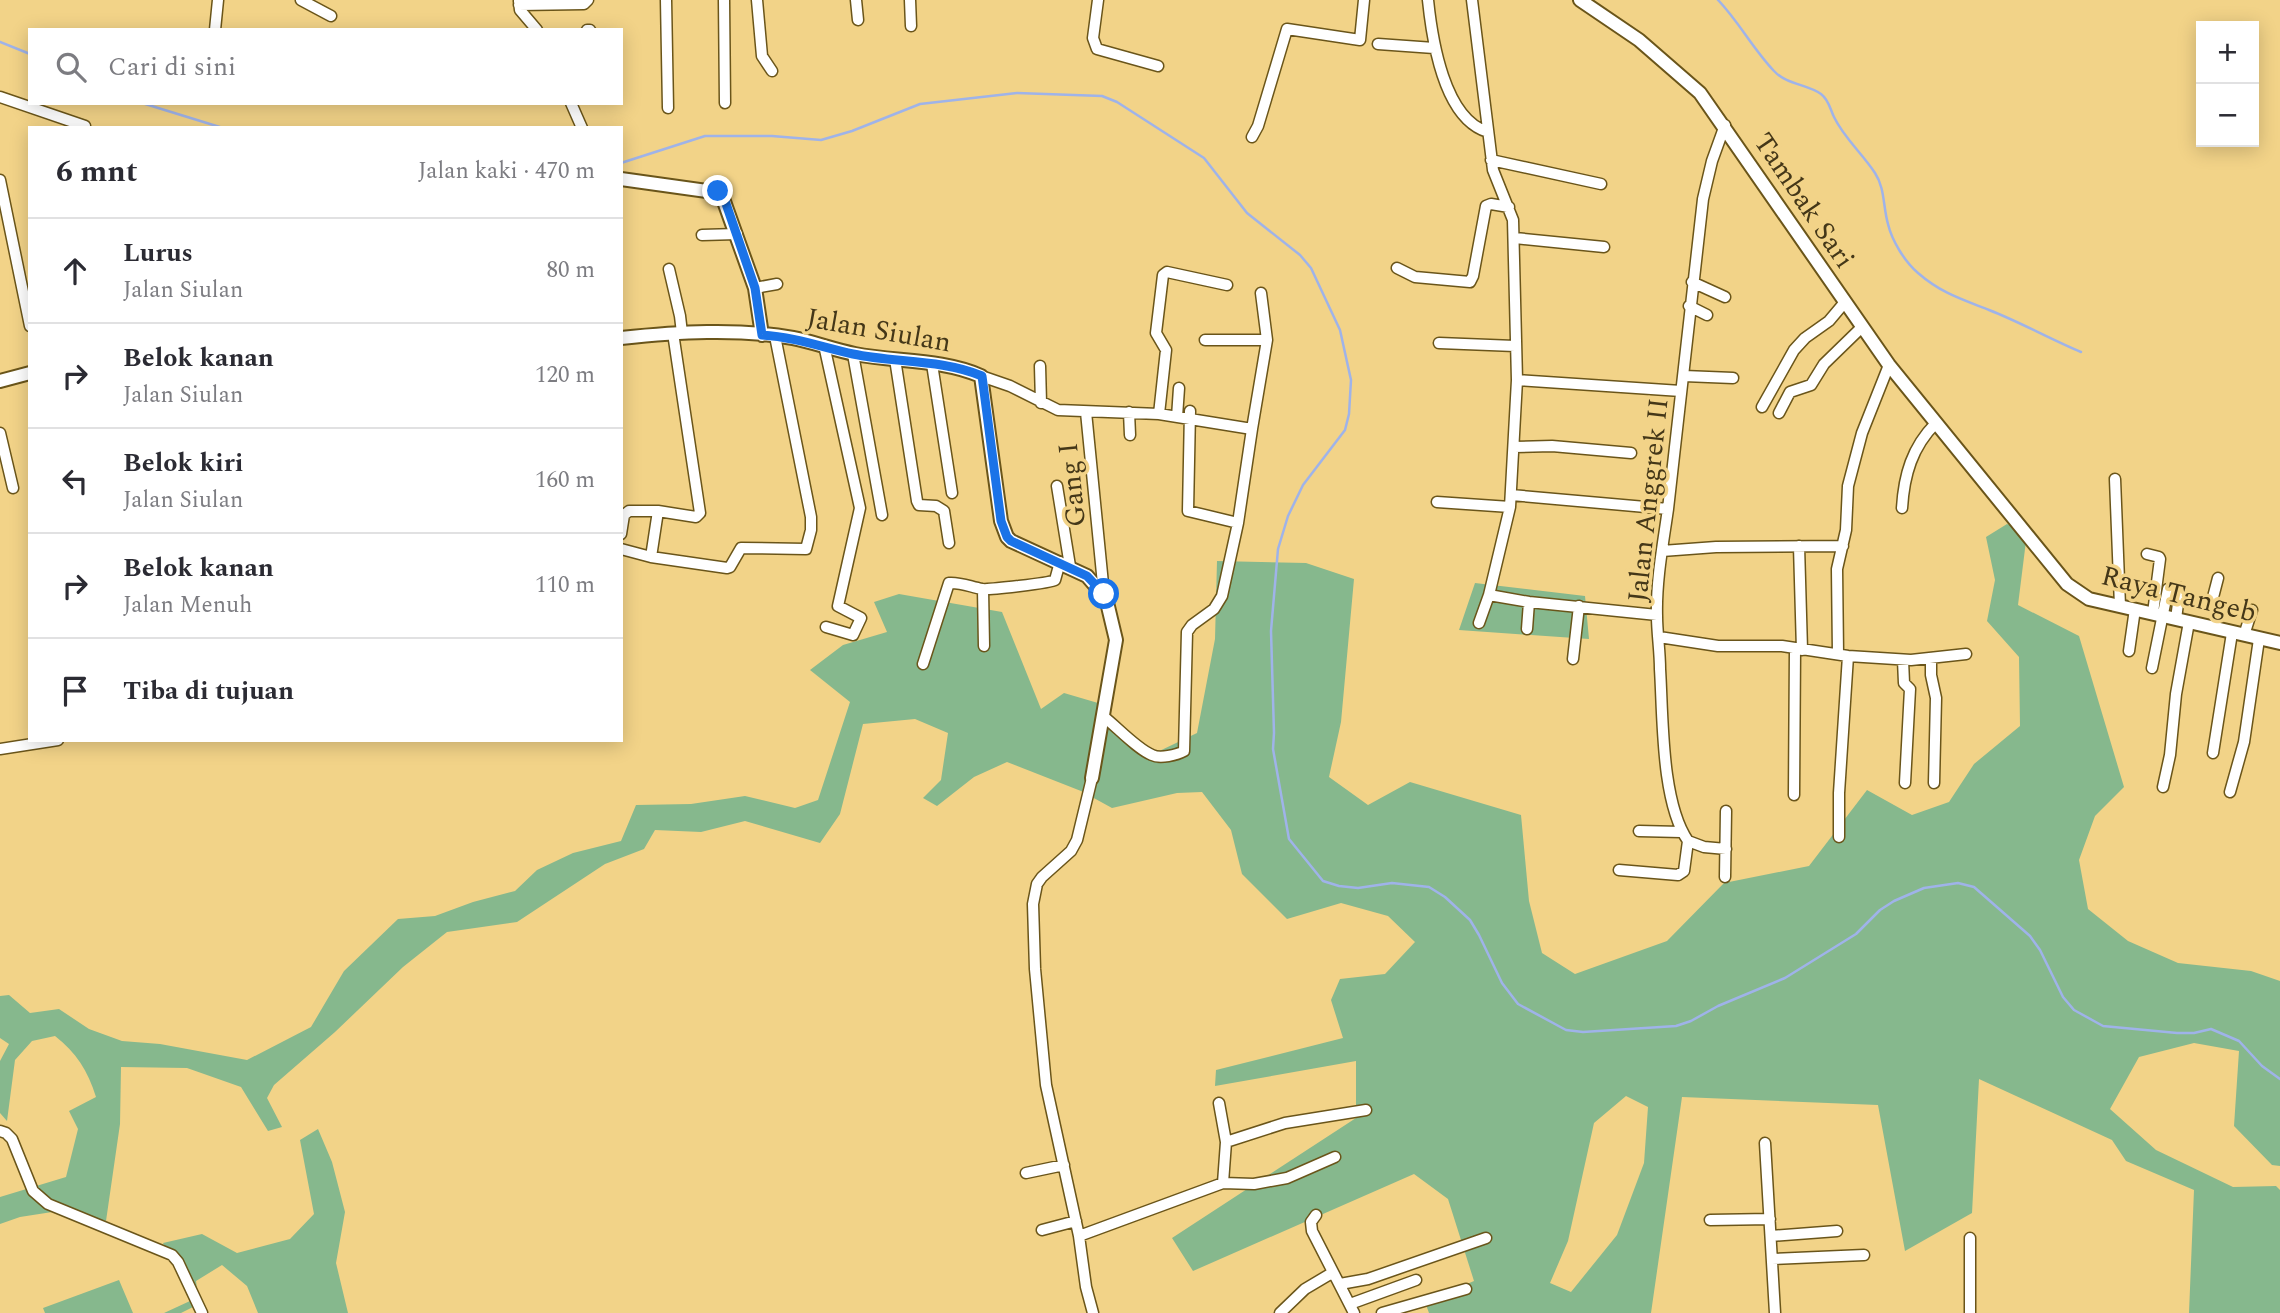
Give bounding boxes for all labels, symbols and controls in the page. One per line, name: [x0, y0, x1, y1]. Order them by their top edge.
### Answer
map controls: [2196, 21, 2259, 147]
button: +: [2196, 21, 2259, 84]
search box: [28, 28, 623, 105]
text: Cari di sini: [108, 47, 236, 87]
icon: search: [52, 48, 90, 86]
button: −: [2196, 84, 2259, 147]
street label: Tambak Sari: [1742, 124, 1865, 278]
text: 6 mnt: [56, 149, 137, 195]
text: Jalan kaki · 470 m: [418, 154, 595, 189]
route end: [702, 175, 733, 206]
text: Lurus: [123, 233, 193, 273]
icon: ahead: [56, 252, 94, 290]
text: 80 m: [546, 253, 595, 288]
text: Jalan Siulan: [123, 273, 243, 308]
street label: Jalan Siulan: [803, 297, 955, 364]
text: Belok kanan: [123, 338, 274, 378]
icon: right: [56, 357, 94, 395]
text: 120 m: [535, 358, 595, 393]
text: Jalan Siulan: [123, 378, 243, 413]
street label: Jalan Anggrek II: [1616, 396, 1681, 604]
street label: Gang I: [1047, 441, 1098, 529]
text: Belok kiri: [123, 443, 243, 483]
icon: left: [56, 462, 94, 500]
text: 160 m: [535, 463, 595, 498]
text: Jalan Siulan: [123, 483, 243, 518]
text: Belok kanan: [123, 548, 274, 588]
street label: Raya Tangeb: [2097, 554, 2261, 634]
icon: right: [56, 567, 94, 605]
text: 110 m: [535, 568, 595, 603]
route start: [1088, 578, 1119, 609]
text: Jalan Menuh: [123, 588, 252, 623]
text: Tiba di tujuan: [123, 671, 294, 711]
icon: arrive: [56, 672, 94, 710]

